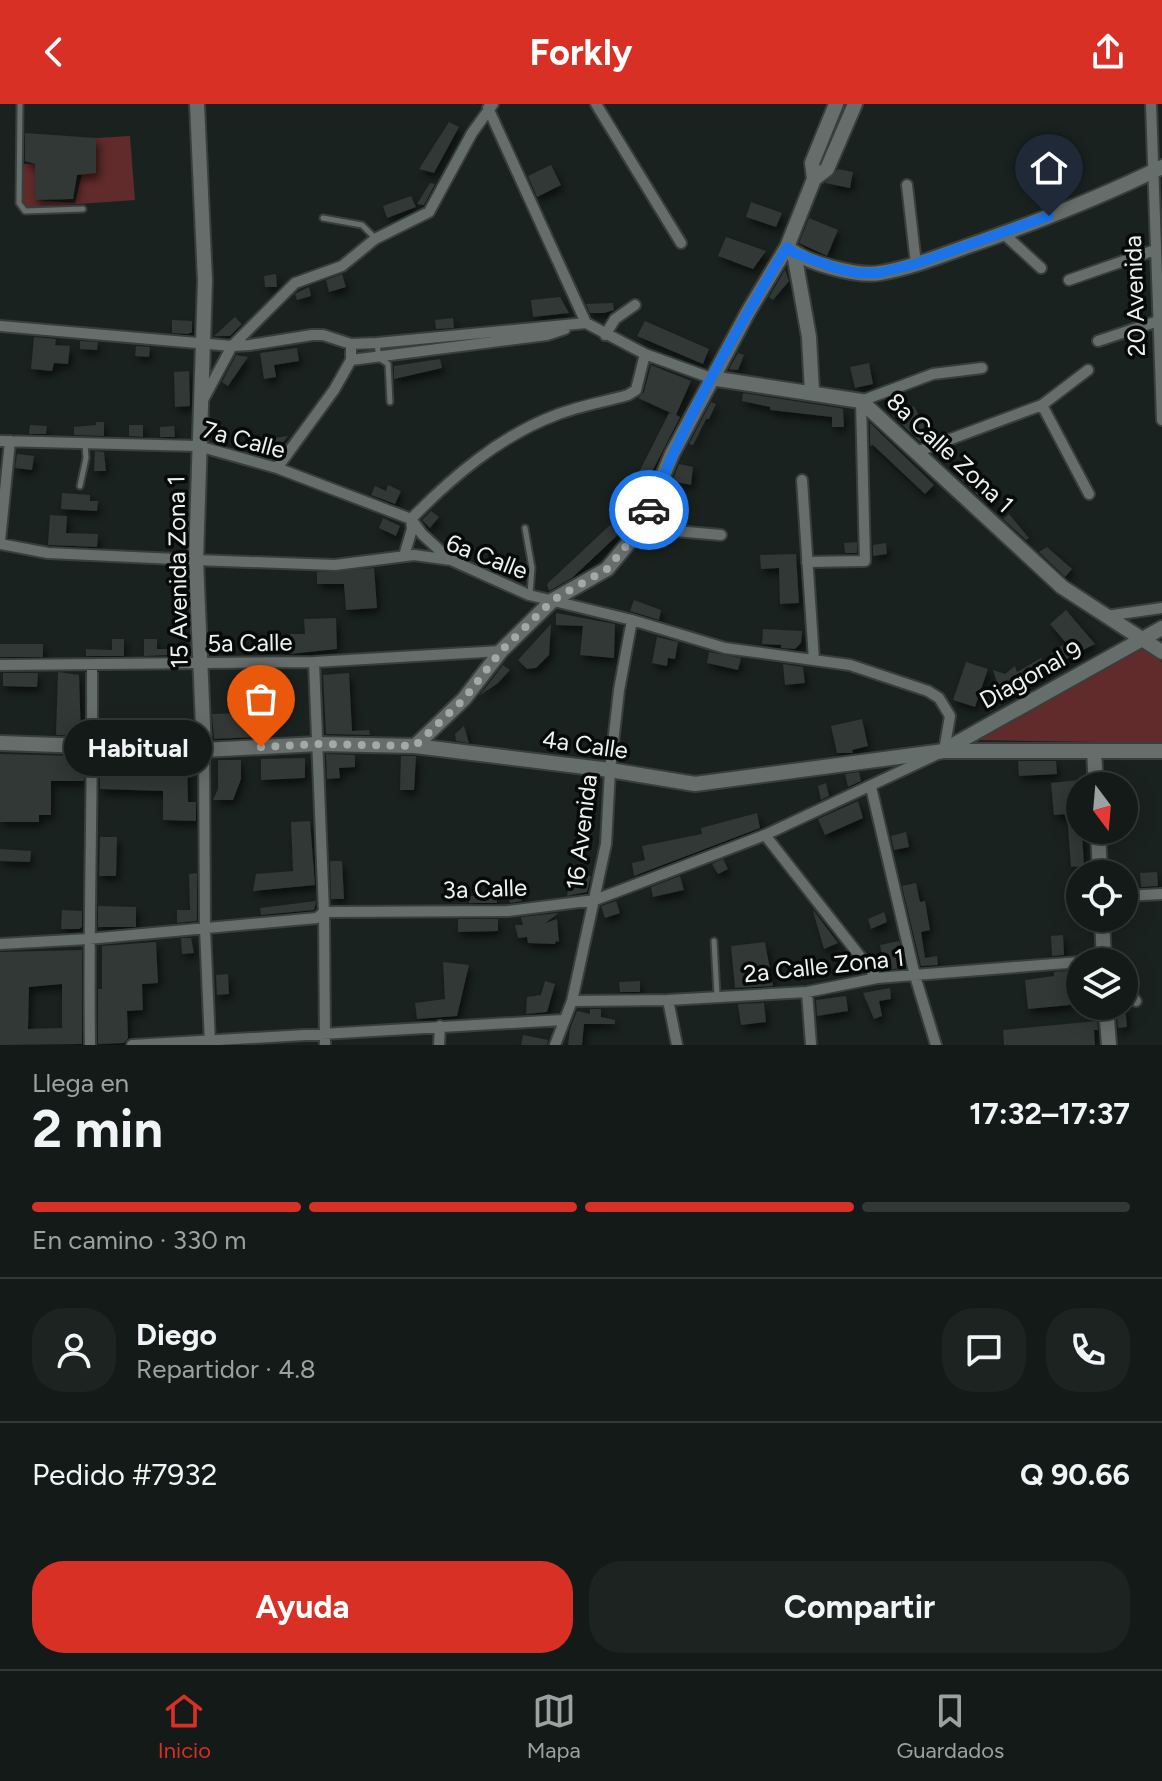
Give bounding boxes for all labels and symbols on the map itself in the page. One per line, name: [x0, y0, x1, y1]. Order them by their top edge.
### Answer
pin: [1015, 134, 1083, 216]
street label: 20 Avenida: [1118, 235, 1151, 357]
street label: 8a Calle Zona 1: [881, 387, 1020, 519]
street label: 7a Calle: [200, 415, 289, 464]
courier: [609, 470, 689, 550]
street label: 15 Avenida Zona 1: [161, 475, 194, 669]
street label: 6a Calle: [442, 528, 532, 585]
street label: 5a Calle: [207, 627, 293, 658]
street label: Diagonal 9: [974, 635, 1087, 715]
pin: [227, 665, 295, 747]
callout: Habitual: [65, 719, 213, 775]
street label: 4a Calle: [540, 724, 630, 765]
north arrow: [1066, 772, 1138, 844]
street label: 16 Avenida: [560, 773, 603, 891]
street label: 3a Calle: [442, 873, 528, 904]
street label: 2a Calle Zona 1: [742, 943, 906, 988]

